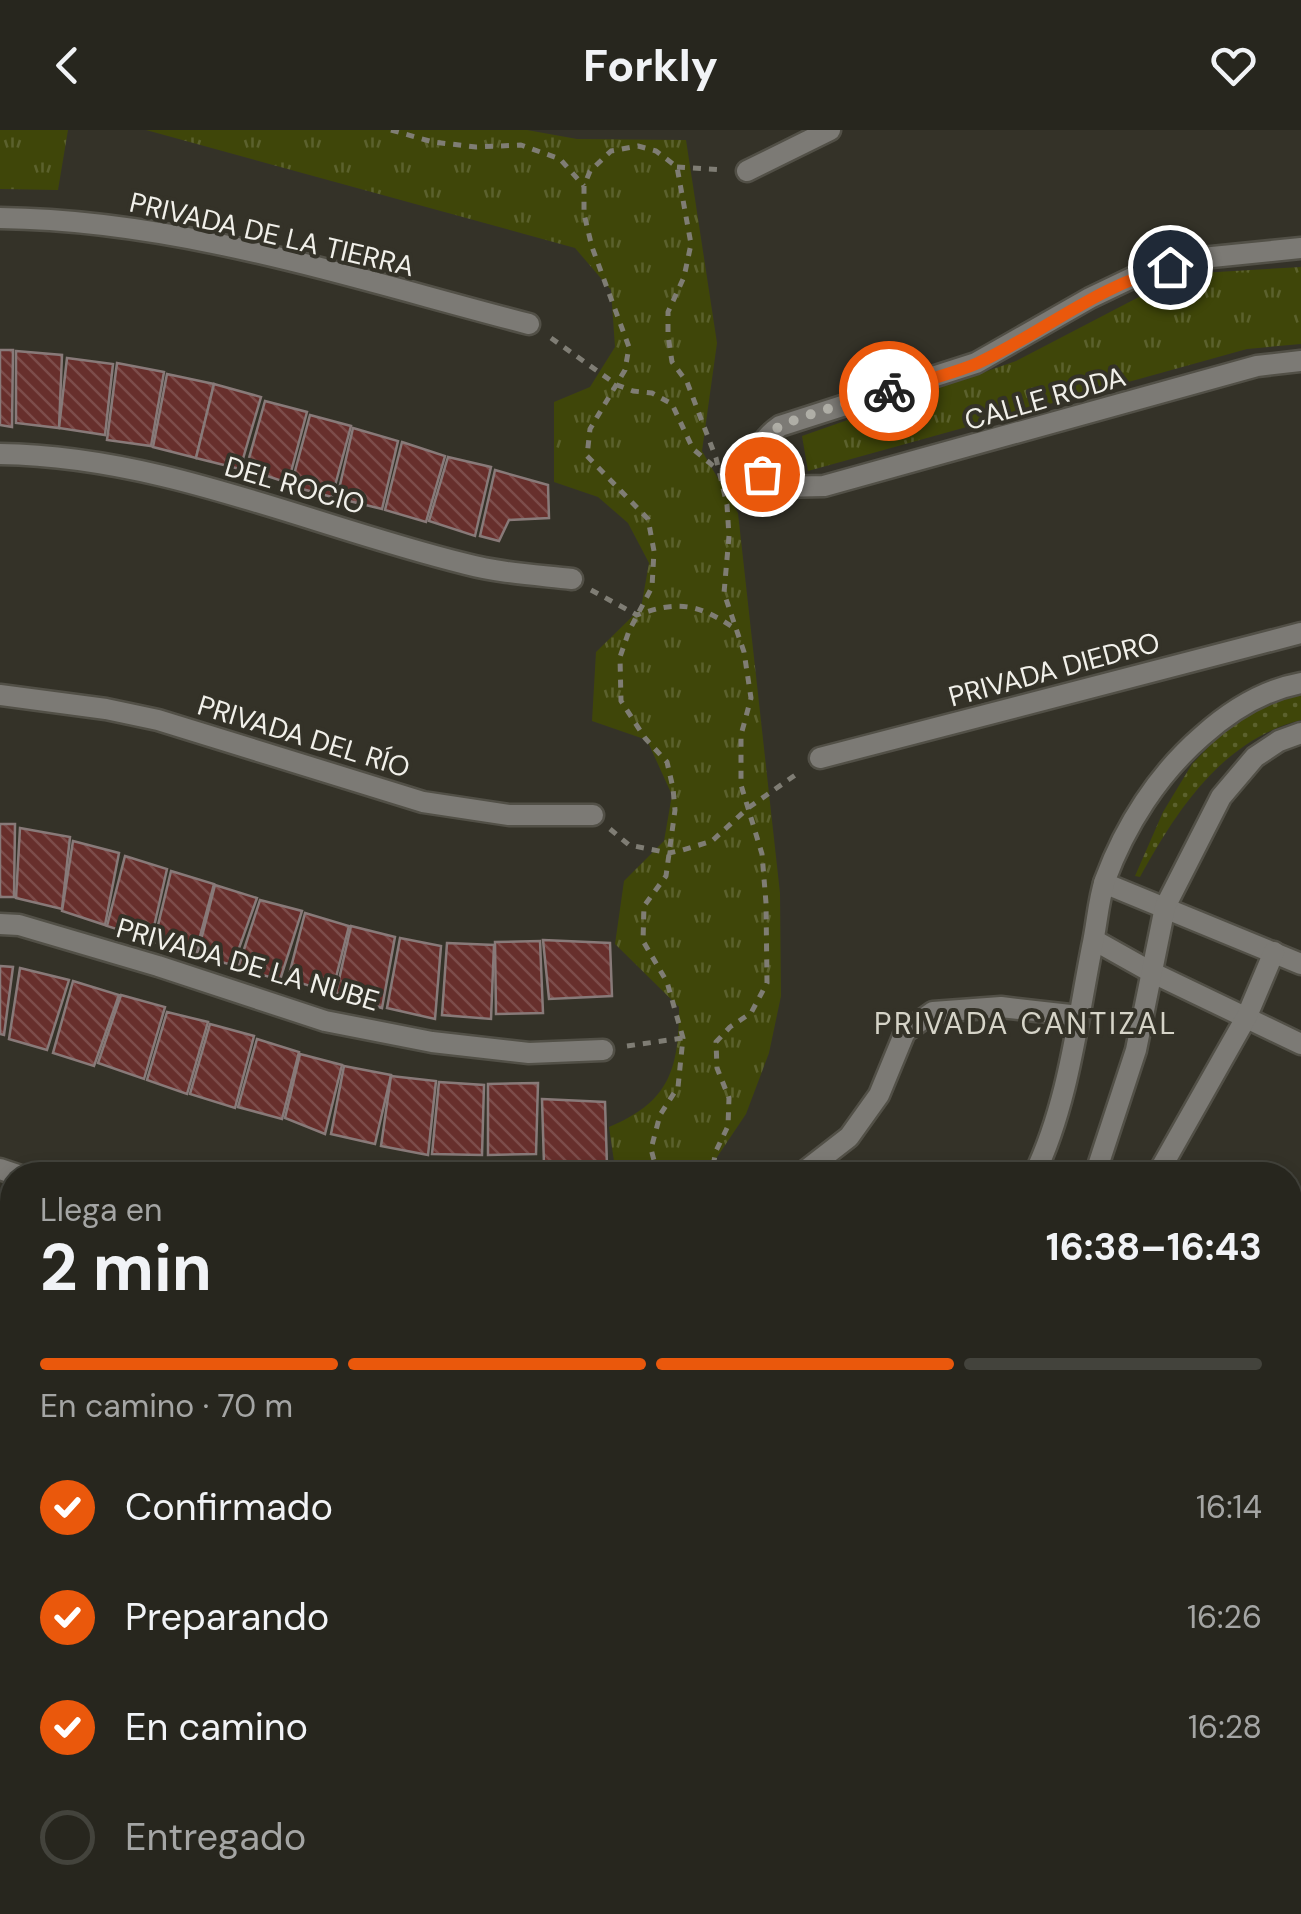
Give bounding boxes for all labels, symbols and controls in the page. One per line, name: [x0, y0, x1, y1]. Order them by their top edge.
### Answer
text: Forkly: [583, 36, 718, 95]
icon: back: [40, 38, 95, 93]
icon: heart: [1206, 38, 1261, 93]
street label: PRIVADA DE LA TIERRA: [126, 184, 418, 285]
pin: [1128, 225, 1213, 310]
icon: home: [1143, 240, 1198, 295]
courier: [839, 341, 939, 441]
street label: CALLE RODA: [960, 358, 1130, 439]
icon: bike: [862, 364, 917, 419]
pin: [720, 432, 805, 517]
icon: bag: [735, 447, 790, 502]
street label: DEL ROCIO: [221, 448, 369, 523]
street label: PRIVADA DIEDRO: [944, 624, 1164, 715]
street label: PRIVADA DEL RÍO: [193, 687, 415, 786]
street label: PRIVADA DE LA NUBE: [112, 909, 384, 1020]
district label: PRIVADA CANTIZAL: [874, 1004, 1178, 1043]
text: Llega en: [40, 1189, 162, 1231]
text: 16:38–16:43: [1046, 1222, 1262, 1272]
text: 2 min: [40, 1226, 212, 1310]
text: En camino · 70 m: [40, 1385, 293, 1427]
icon: check: [40, 1480, 95, 1535]
text: Confirmado: [125, 1482, 333, 1532]
text: 16:14: [1196, 1486, 1262, 1528]
icon: check: [40, 1590, 95, 1645]
text: Preparando: [125, 1592, 329, 1642]
text: 16:26: [1187, 1596, 1262, 1638]
icon: check: [40, 1700, 95, 1755]
text: En camino: [125, 1702, 308, 1752]
text: 16:28: [1188, 1706, 1262, 1748]
text: Entregado: [125, 1812, 306, 1862]

